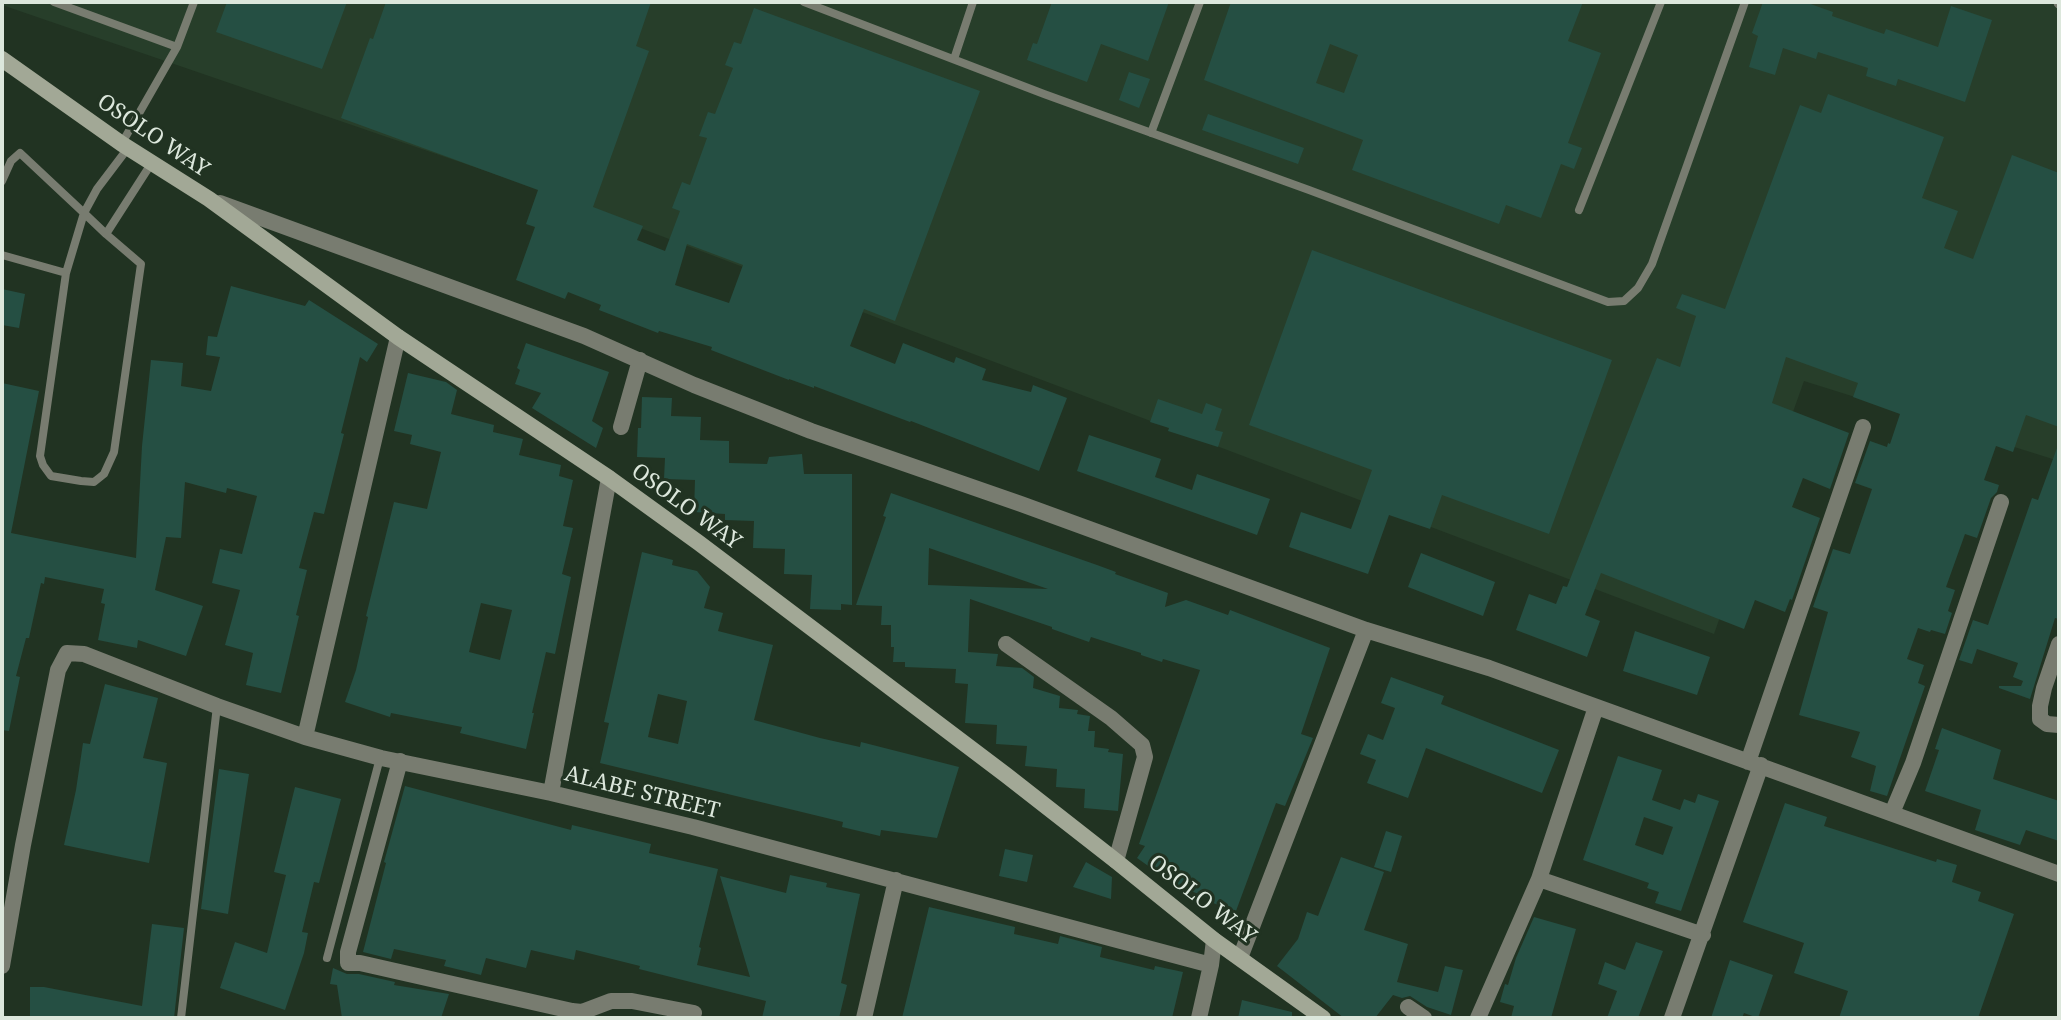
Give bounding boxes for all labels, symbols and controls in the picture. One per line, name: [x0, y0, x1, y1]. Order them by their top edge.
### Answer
street label: OSOLO WAY: [92, 89, 214, 183]
street label: OSOLO WAY: [626, 458, 746, 556]
street label: ALABE STREET: [562, 761, 722, 825]
street label: OSOLO WAY: [1143, 850, 1261, 950]

